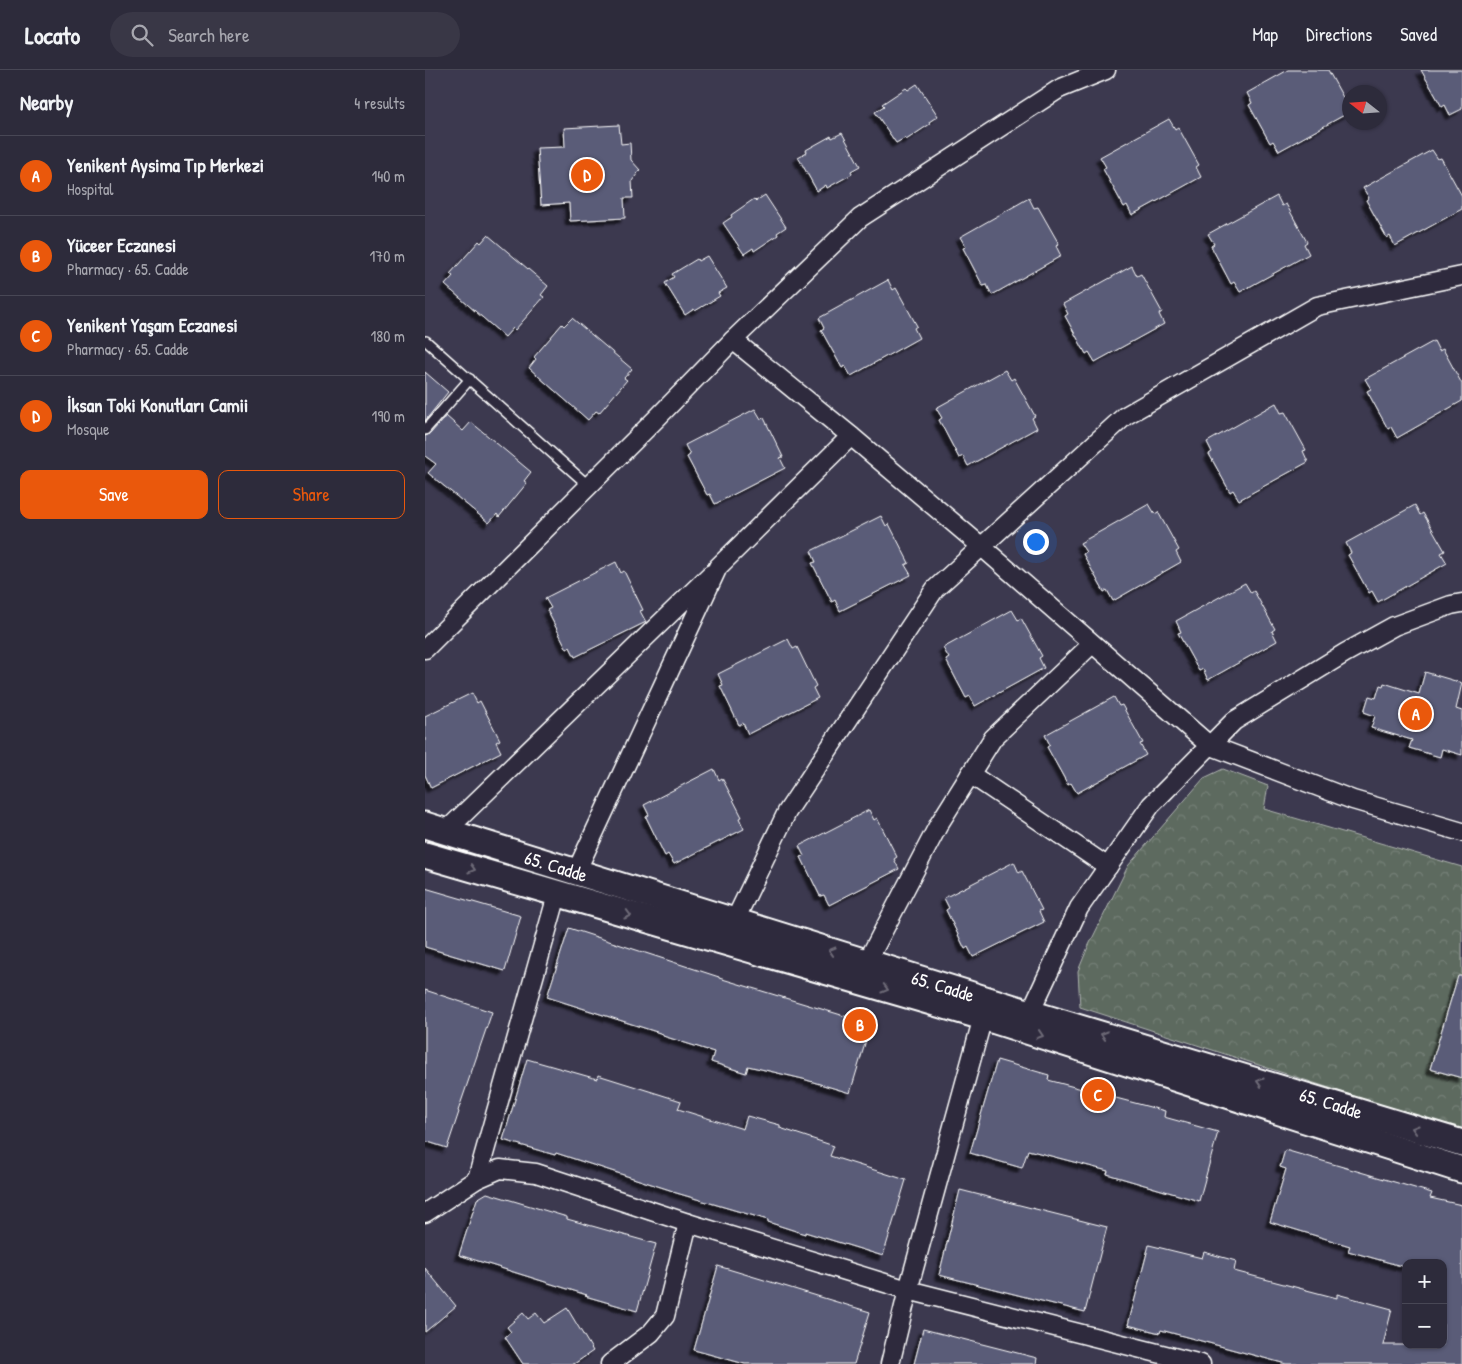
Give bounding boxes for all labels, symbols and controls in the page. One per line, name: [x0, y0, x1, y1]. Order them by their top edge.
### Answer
search box: [110, 12, 460, 57]
text: Locato: [25, 19, 80, 51]
icon: search: [128, 21, 156, 49]
text: Search here: [168, 22, 249, 48]
text: Map: [1253, 22, 1278, 47]
text: Directions: [1306, 22, 1372, 47]
text: Saved: [1400, 22, 1437, 47]
north arrow: [1342, 85, 1387, 130]
text: Nearby: [20, 88, 73, 117]
text: 4 results: [354, 92, 405, 114]
text: Yenikent Aysima Tıp Merkezi: [67, 152, 264, 178]
pin: D: [571, 156, 603, 194]
text: A: [32, 165, 40, 187]
text: 140 m: [371, 165, 405, 187]
text: Hospital: [67, 178, 114, 200]
text: Yüceer Eczanesi: [67, 232, 176, 258]
text: B: [32, 245, 40, 267]
text: 170 m: [370, 245, 405, 267]
text: Pharmacy · 65. Cadde: [67, 258, 189, 280]
text: Yenikent Yaşam Eczanesi: [67, 312, 238, 338]
text: C: [32, 325, 40, 347]
text: 180 m: [371, 325, 405, 347]
text: Pharmacy · 65. Cadde: [67, 338, 189, 360]
text: İksan Toki Konutları Camii: [67, 392, 248, 418]
text: D: [32, 405, 40, 427]
text: 190 m: [372, 405, 405, 427]
text: Mosque: [67, 418, 109, 440]
button: Save: [20, 470, 208, 519]
button: Share: [218, 470, 405, 519]
your location: [1023, 529, 1049, 555]
pin: A: [1400, 695, 1432, 733]
street label: 65. Cadde: [521, 844, 591, 888]
one-way arrow: [467, 863, 475, 873]
one-way arrow: [623, 909, 632, 920]
one-way arrow: [828, 946, 837, 956]
street label: 65. Cadde: [908, 964, 978, 1008]
one-way arrow: [880, 983, 888, 993]
pin: B: [844, 1006, 876, 1044]
one-way arrow: [1036, 1030, 1044, 1040]
one-way arrow: [1100, 1031, 1109, 1041]
pin: C: [1082, 1076, 1114, 1114]
one-way arrow: [1256, 1078, 1264, 1088]
street label: 65. Cadde: [1296, 1081, 1366, 1125]
one-way arrow: [1412, 1124, 1420, 1134]
map controls: [1402, 1259, 1447, 1349]
button: +: [1402, 1259, 1447, 1304]
button: −: [1402, 1304, 1447, 1349]

